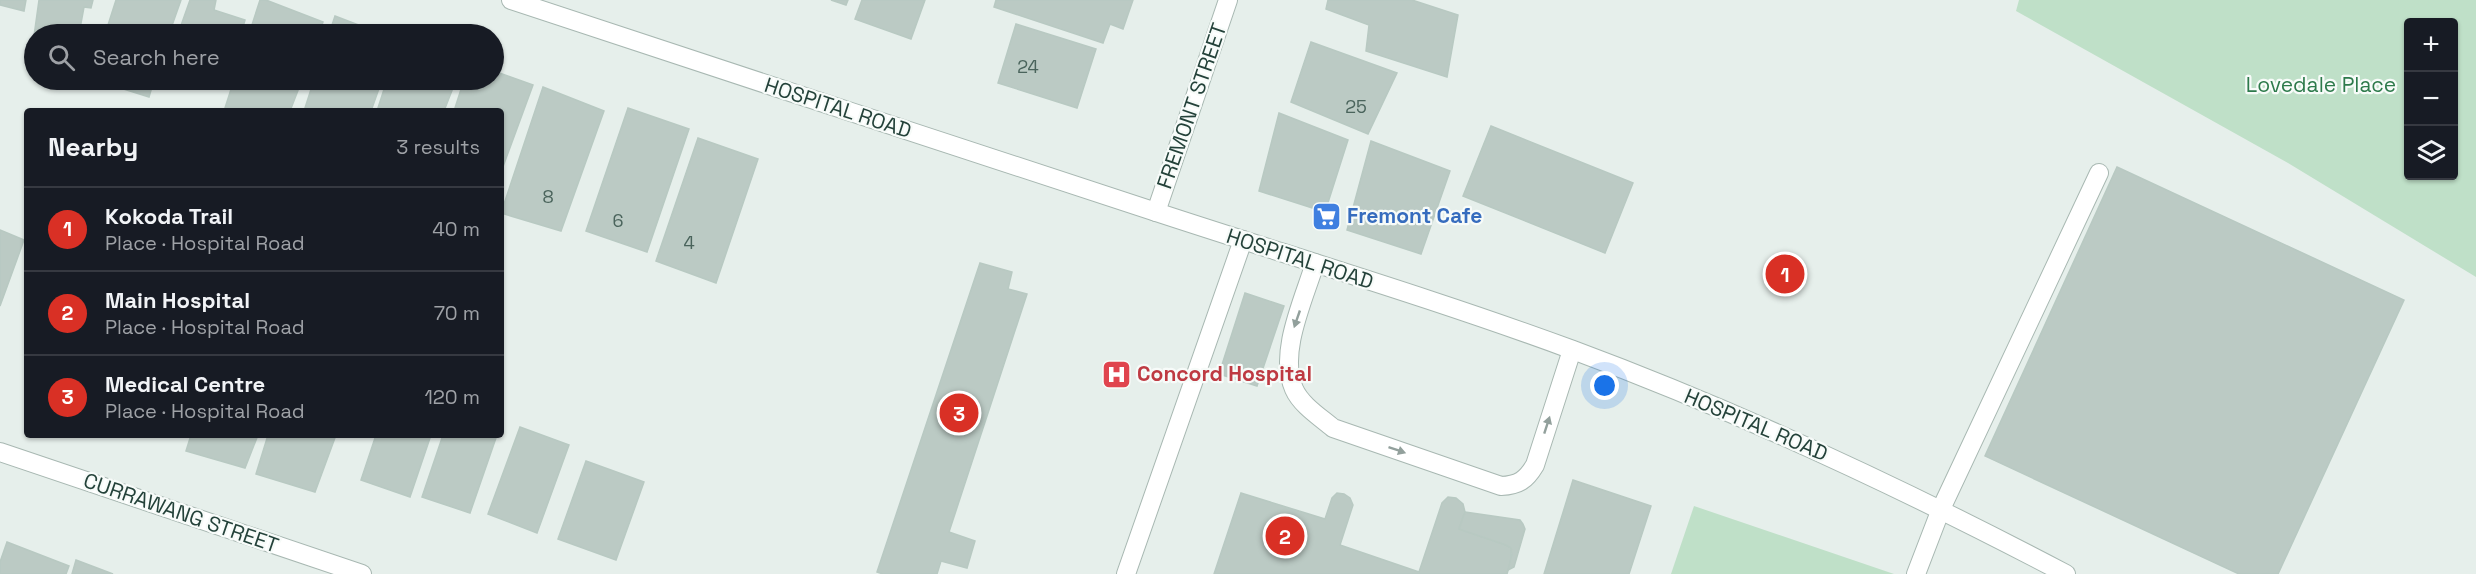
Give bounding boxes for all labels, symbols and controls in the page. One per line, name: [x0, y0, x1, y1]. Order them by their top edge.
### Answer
map controls: [2404, 18, 2458, 180]
button: +: [2404, 18, 2458, 72]
street label: FREMONT STREET: [1151, 19, 1233, 192]
search box: [24, 24, 504, 90]
icon: search: [45, 41, 78, 74]
text: Search here: [93, 43, 220, 71]
house number: 24: [1017, 55, 1039, 78]
street label: HOSPITAL ROAD: [761, 71, 915, 144]
park label: Lovedale Place: [2246, 71, 2396, 98]
button: −: [2404, 72, 2458, 126]
house number: 25: [1345, 95, 1367, 118]
button: layers: [2404, 126, 2458, 180]
text: Nearby: [48, 130, 138, 164]
text: 3 results: [396, 134, 480, 160]
house number: 8: [542, 185, 554, 208]
supermarket icon: Fremont Cafe: [1310, 200, 1342, 232]
text: Kokoda Trail: [105, 202, 233, 230]
place label: Fremont Cafe: [1347, 202, 1482, 229]
house number: 6: [612, 209, 624, 232]
text: 1: [63, 216, 72, 242]
text: 40 m: [432, 216, 480, 242]
street label: HOSPITAL ROAD: [1223, 222, 1377, 295]
text: Place · Hospital Road: [105, 230, 305, 256]
house number: 4: [683, 231, 695, 254]
pin: 1: [1766, 252, 1804, 296]
text: Main Hospital: [105, 286, 250, 314]
text: 2: [62, 300, 73, 326]
text: 70 m: [434, 300, 480, 326]
one-way arrow: [1292, 310, 1302, 328]
text: Place · Hospital Road: [105, 314, 305, 340]
hospital icon: Concord Hospital: [1100, 358, 1132, 390]
place label: Concord Hospital: [1137, 360, 1312, 387]
text: Medical Centre: [105, 370, 265, 398]
your location: [1590, 371, 1619, 400]
street label: HOSPITAL ROAD: [1680, 382, 1832, 467]
text: 3: [61, 384, 74, 410]
text: 120 m: [424, 384, 480, 410]
pin: 3: [940, 390, 978, 436]
text: Place · Hospital Road: [105, 398, 305, 424]
one-way arrow: [1543, 416, 1553, 434]
one-way arrow: [1388, 445, 1406, 455]
street label: CURRAWANG STREET: [80, 466, 282, 559]
pin: 2: [1266, 514, 1304, 558]

